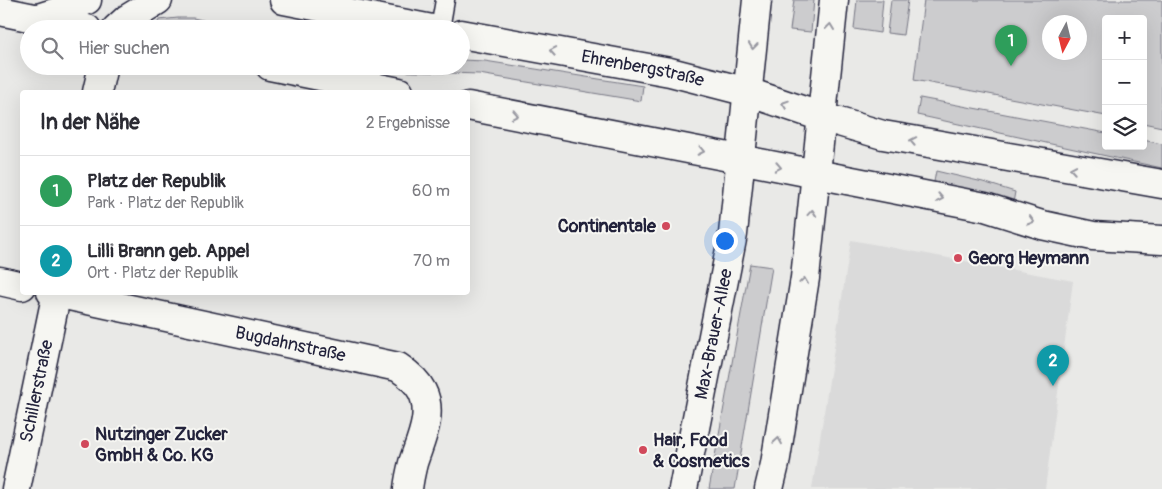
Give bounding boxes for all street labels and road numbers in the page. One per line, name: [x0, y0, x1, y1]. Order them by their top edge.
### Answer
street label: Ehrenbergstraße: [580, 45, 707, 92]
street label: Max-Brauer-Allee: [689, 266, 737, 401]
street label: Bugdahnstraße: [233, 321, 348, 367]
street label: Schillerstraße: [14, 338, 58, 444]

